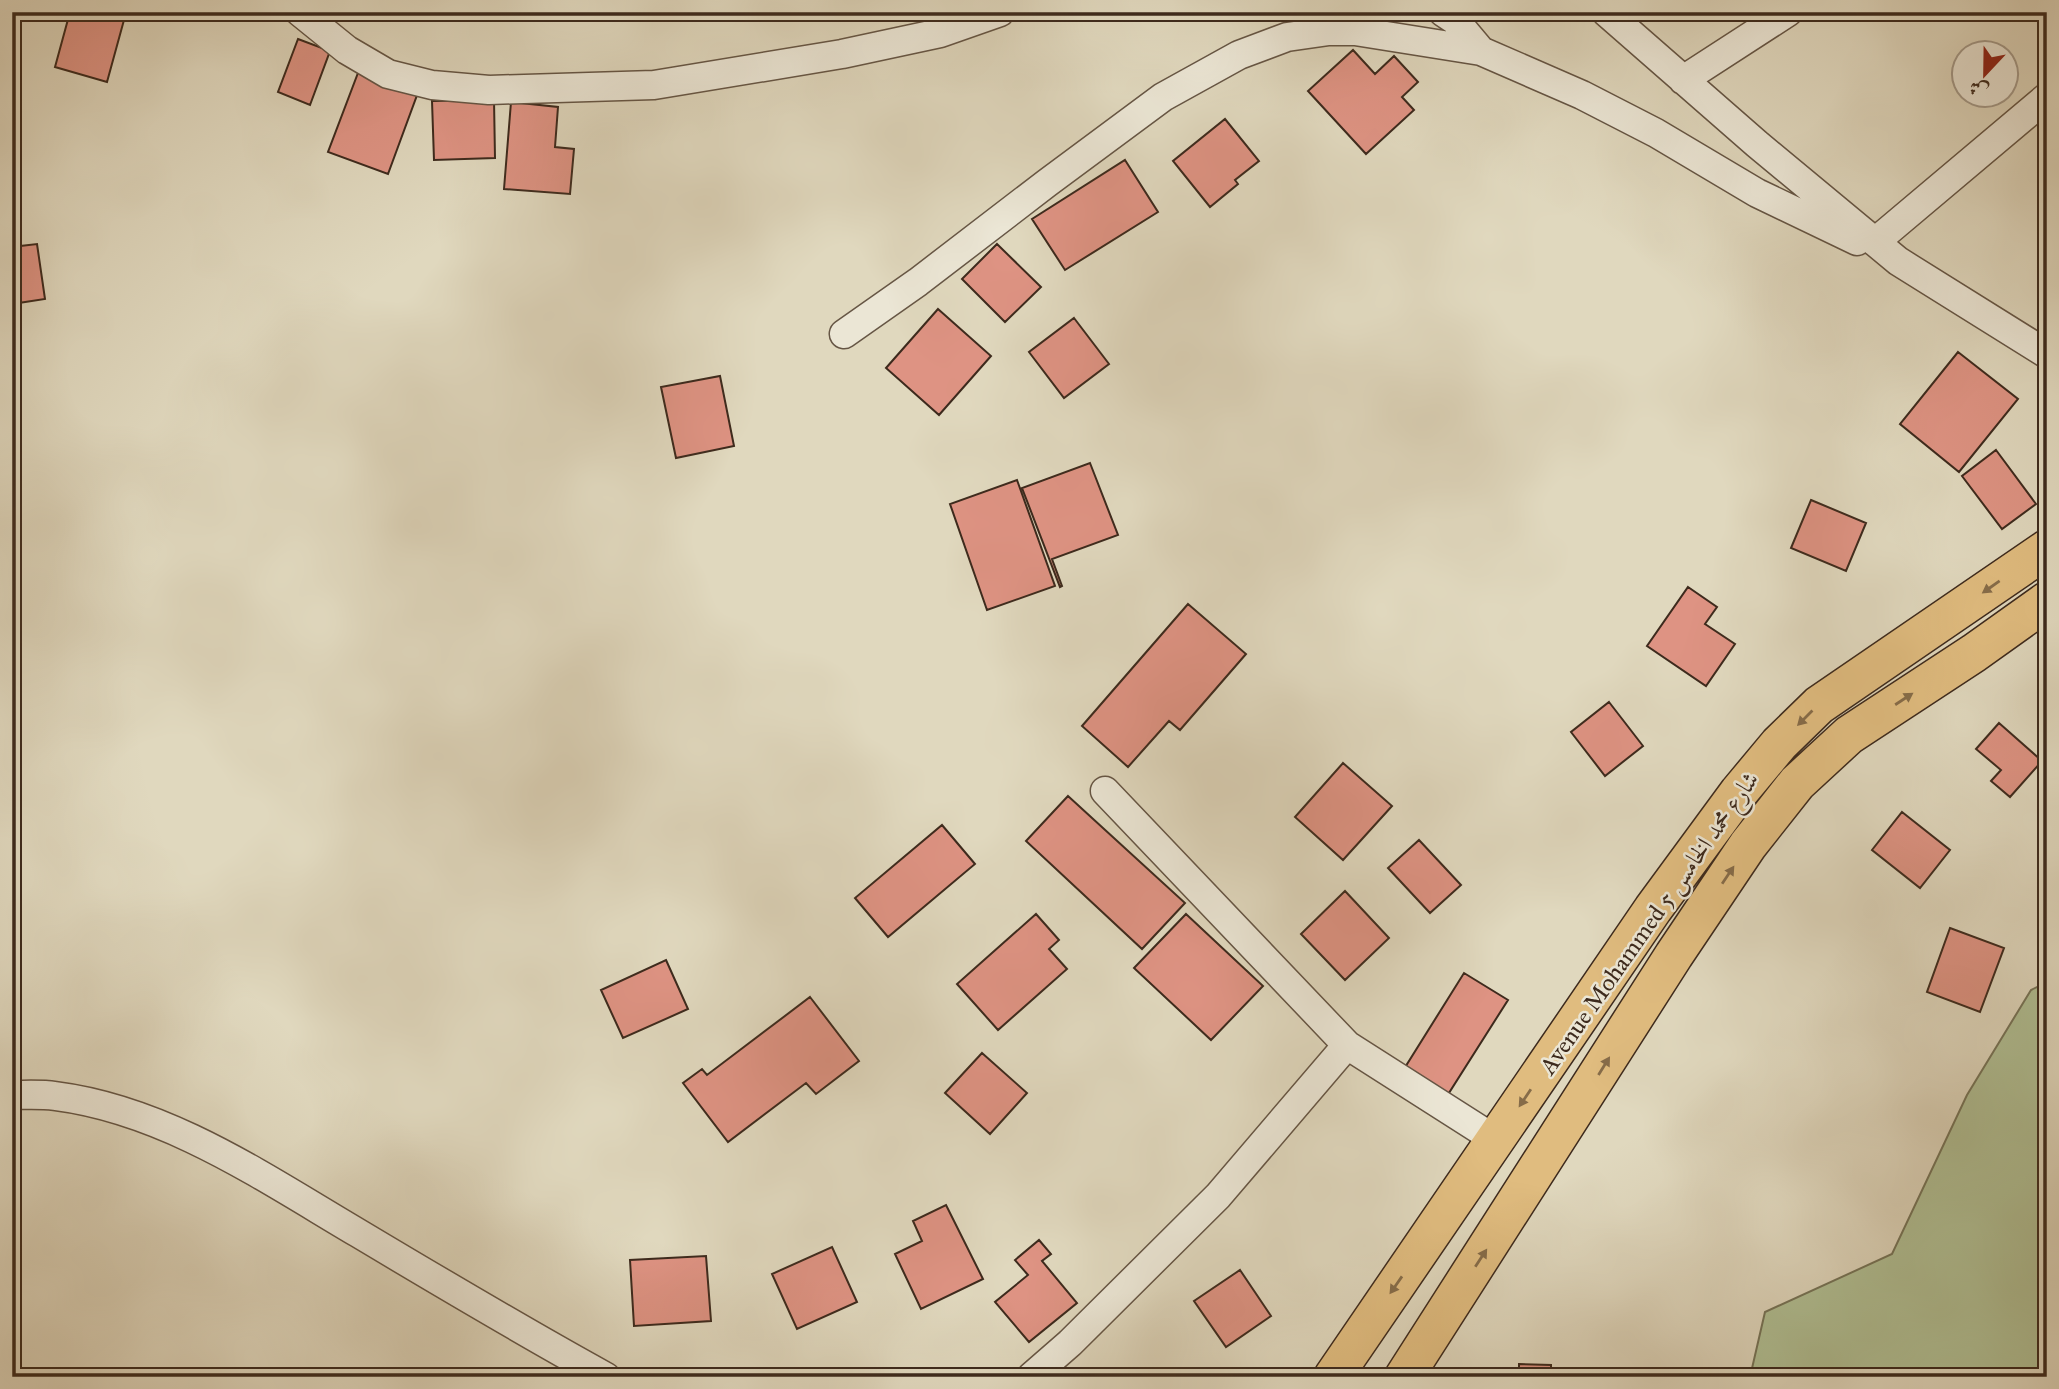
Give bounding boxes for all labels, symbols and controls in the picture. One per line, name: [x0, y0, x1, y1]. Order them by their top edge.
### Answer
north arrow: [1951, 38, 2021, 108]
text: ش: [1966, 75, 1992, 103]
one-way arrow: [1981, 580, 2000, 593]
one-way arrow: [1894, 692, 1914, 705]
one-way arrow: [1797, 710, 1814, 726]
street label: Avenue Mohammed 5 شارع محمد الخامس: [1532, 766, 1769, 1084]
one-way arrow: [1721, 866, 1735, 884]
one-way arrow: [1597, 1057, 1611, 1075]
one-way arrow: [1518, 1088, 1531, 1108]
one-way arrow: [1475, 1248, 1488, 1267]
one-way arrow: [1389, 1276, 1403, 1294]

